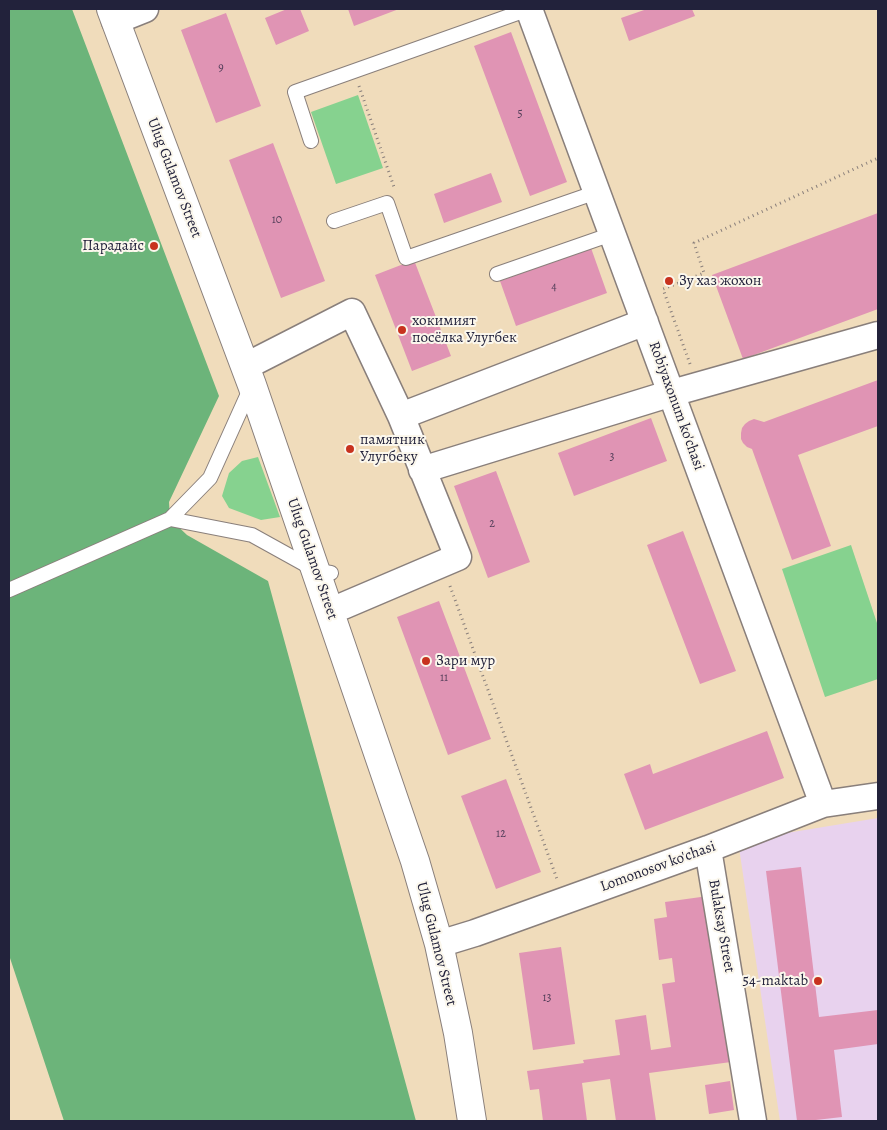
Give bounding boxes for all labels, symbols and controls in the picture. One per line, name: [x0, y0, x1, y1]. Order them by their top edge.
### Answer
house number: 9: [218, 61, 224, 75]
house number: 5: [517, 107, 523, 121]
street label: Ulug Gulamov Street: [143, 115, 205, 241]
house number: 10: [272, 213, 282, 227]
place label: Парадайс: [82, 237, 144, 255]
marker: Парадайс: [148, 240, 160, 252]
place label: Зу хаз жохон: [679, 272, 762, 290]
marker: Зу хаз жохон: [663, 275, 675, 287]
house number: 4: [551, 280, 557, 294]
place label: хокимият посёлка Улугбек: [412, 312, 517, 347]
marker: хокимият посёлка Улугбек: [396, 324, 408, 336]
street label: Robiyaxonum ko'chasi: [644, 339, 708, 473]
place label: памятник Улугбеку: [360, 431, 425, 466]
marker: памятник Улугбеку: [344, 443, 356, 455]
house number: 3: [610, 450, 614, 464]
street label: Ulug Gulamov Street: [283, 496, 341, 622]
house number: 2: [489, 517, 495, 531]
place label: Зари мур: [436, 652, 495, 670]
marker: Зари мур: [420, 655, 432, 667]
house number: 11: [440, 671, 448, 685]
house number: 12: [496, 827, 506, 841]
street label: Lomonosov ko'chasi: [598, 838, 718, 896]
street label: Bulaksay Street: [704, 878, 738, 974]
street label: Ulug Gulamov Street: [412, 880, 460, 1008]
place label: 54-maktab: [743, 972, 808, 990]
marker: 54-maktab: [812, 975, 824, 987]
house number: 13: [542, 991, 552, 1005]

